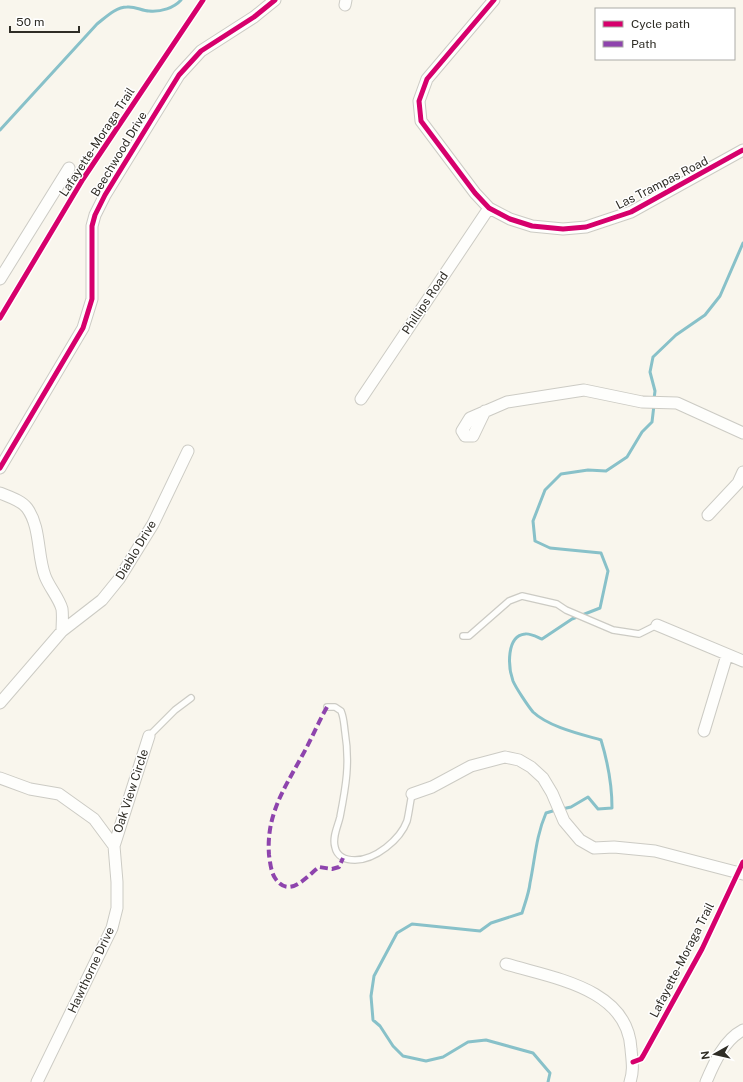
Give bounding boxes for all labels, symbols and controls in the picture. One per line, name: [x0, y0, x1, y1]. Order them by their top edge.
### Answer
scale bar: [10, 8, 79, 34]
legend: [595, 8, 735, 60]
text: 50 m: [16, 15, 44, 29]
text: Cycle path: [631, 17, 690, 31]
text: Path: [631, 37, 657, 51]
street label: Lafayette-Moraga Trail: [57, 85, 138, 199]
street label: Beechwood Drive: [88, 109, 150, 199]
street label: Las Trampas Road: [614, 154, 710, 212]
street label: Phillips Road: [399, 269, 451, 337]
street label: Diablo Drive: [113, 518, 159, 582]
street label: Oak View Circle: [111, 747, 151, 835]
street label: Lafayette-Moraga Trail: [647, 900, 717, 1020]
street label: Hawthorne Drive: [65, 925, 117, 1015]
north arrow: [695, 1034, 735, 1074]
text: N: [699, 1050, 712, 1060]

